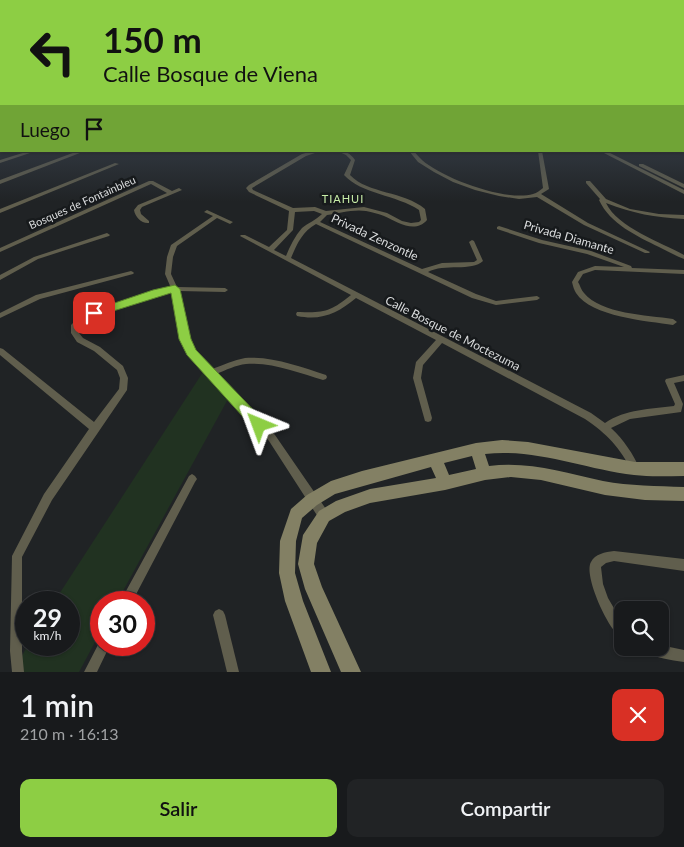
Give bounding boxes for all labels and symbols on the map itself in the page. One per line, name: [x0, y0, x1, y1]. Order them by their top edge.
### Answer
street label: Bosques de Fontainbleu: [27, 173, 137, 231]
district label: TIAHUI: [322, 192, 364, 205]
street label: Privada Zenzontle: [329, 210, 421, 264]
street label: Privada Diamante: [522, 217, 616, 257]
pin: [73, 292, 115, 334]
street label: Calle Bosque de Moctezuma: [383, 292, 523, 374]
position arrow: [232, 398, 284, 450]
speed limit sign: 30: [90, 591, 155, 656]

